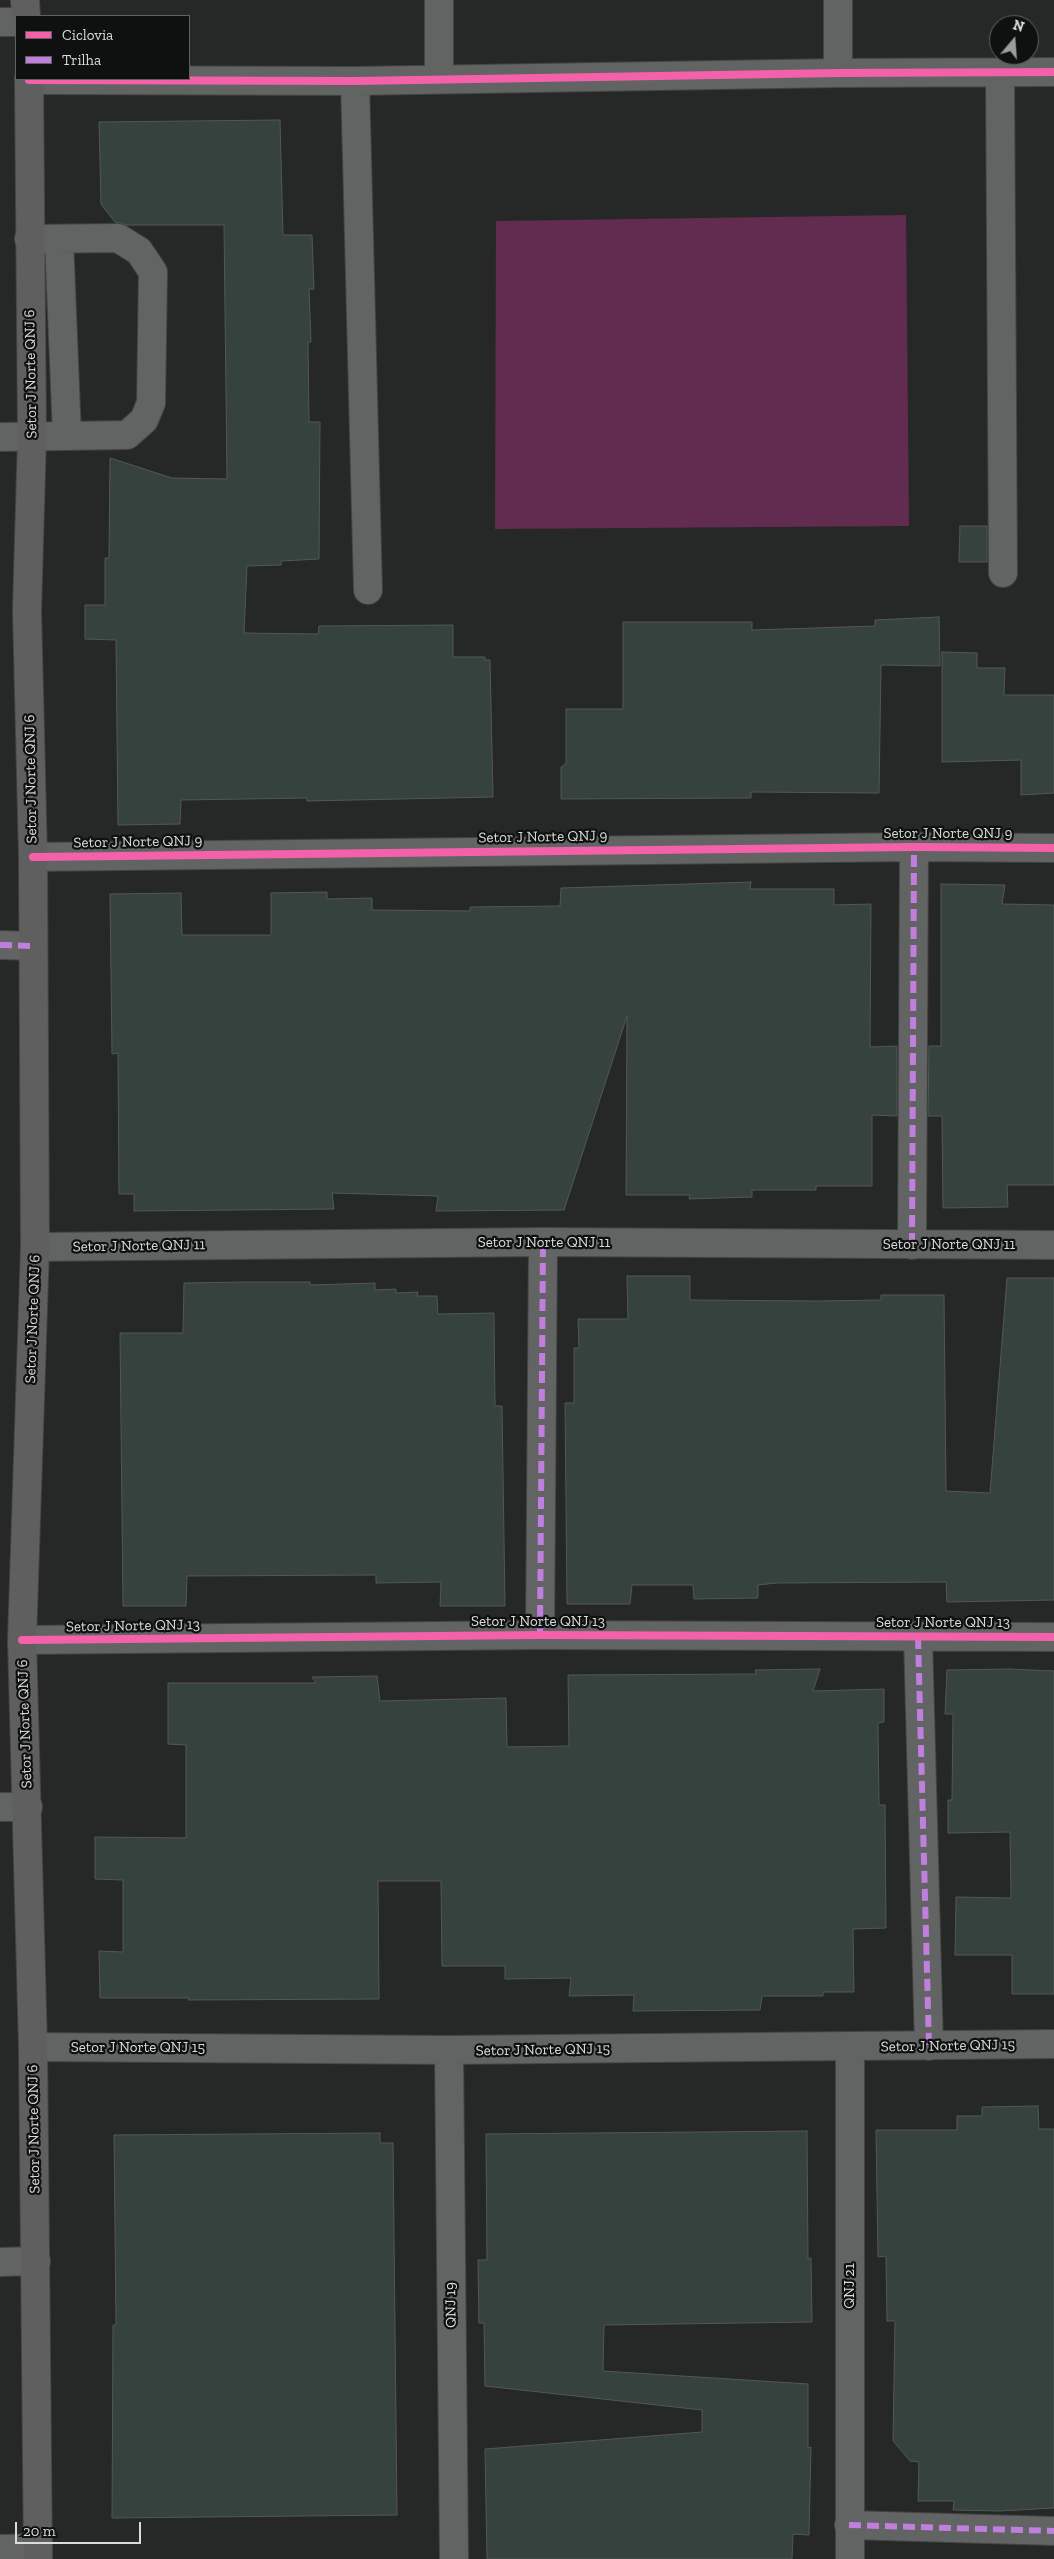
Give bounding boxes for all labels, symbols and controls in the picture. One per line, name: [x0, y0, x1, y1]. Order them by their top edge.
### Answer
legend: [15, 15, 190, 80]
north arrow: [989, 15, 1039, 65]
text: N: [1011, 16, 1026, 36]
text: Ciclovia: [62, 26, 113, 44]
text: Trilha: [62, 51, 101, 69]
street label: Setor J Norte QNJ 6: [21, 309, 41, 439]
street label: Setor J Norte QNJ 6: [21, 714, 41, 844]
street label: Setor J Norte QNJ 9: [884, 825, 1012, 843]
street label: Setor J Norte QNJ 9: [478, 827, 608, 847]
street label: Setor J Norte QNJ 9: [73, 832, 203, 852]
street label: Setor J Norte QNJ 11: [478, 1234, 610, 1252]
street label: Setor J Norte QNJ 11: [73, 1236, 205, 1256]
street label: Setor J Norte QNJ 11: [883, 1236, 1015, 1254]
street label: Setor J Norte QNJ 6: [22, 1254, 44, 1384]
street label: Setor J Norte QNJ 13: [471, 1613, 605, 1631]
street label: Setor J Norte QNJ 13: [876, 1614, 1010, 1632]
street label: Setor J Norte QNJ 13: [66, 1616, 200, 1636]
street label: Setor J Norte QNJ 6: [14, 1659, 36, 1789]
street label: Setor J Norte QNJ 15: [881, 2036, 1015, 2056]
street label: Setor J Norte QNJ 15: [71, 2039, 205, 2057]
street label: Setor J Norte QNJ 15: [476, 2040, 610, 2060]
street label: Setor J Norte QNJ 6: [24, 2064, 44, 2194]
street label: QNJ 21: [841, 2263, 859, 2309]
street label: QNJ 19: [442, 2282, 460, 2328]
scale bar: [18, 2512, 144, 2544]
text: 20 m: [23, 2522, 56, 2540]

